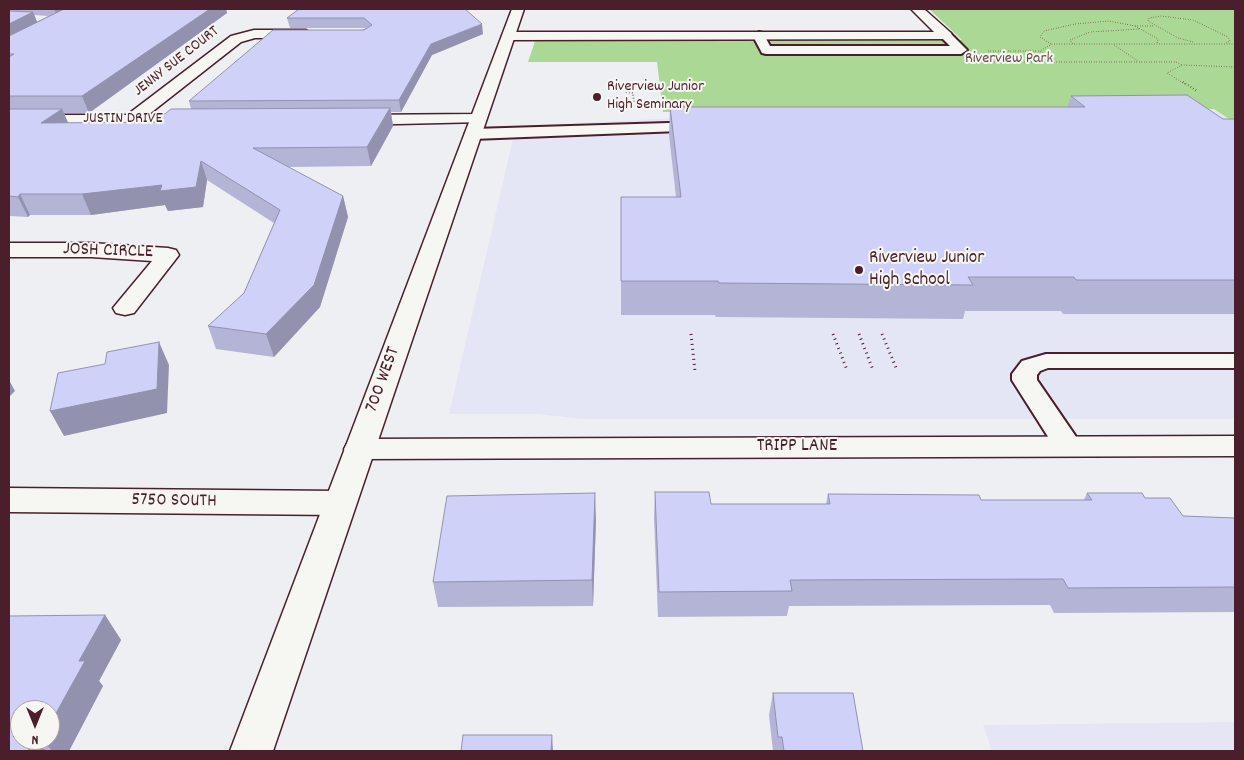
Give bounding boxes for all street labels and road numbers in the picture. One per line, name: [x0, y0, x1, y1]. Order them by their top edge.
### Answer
street label: JENNY SUE COURT: [130, 23, 224, 101]
street label: JUSTIN DRIVE: [83, 110, 163, 130]
street label: JOSH CIRCLE: [62, 239, 154, 265]
street label: 700 WEST: [362, 344, 406, 416]
street label: TRIPP LANE: [757, 436, 837, 458]
street label: 5750 SOUTH: [131, 490, 217, 514]

